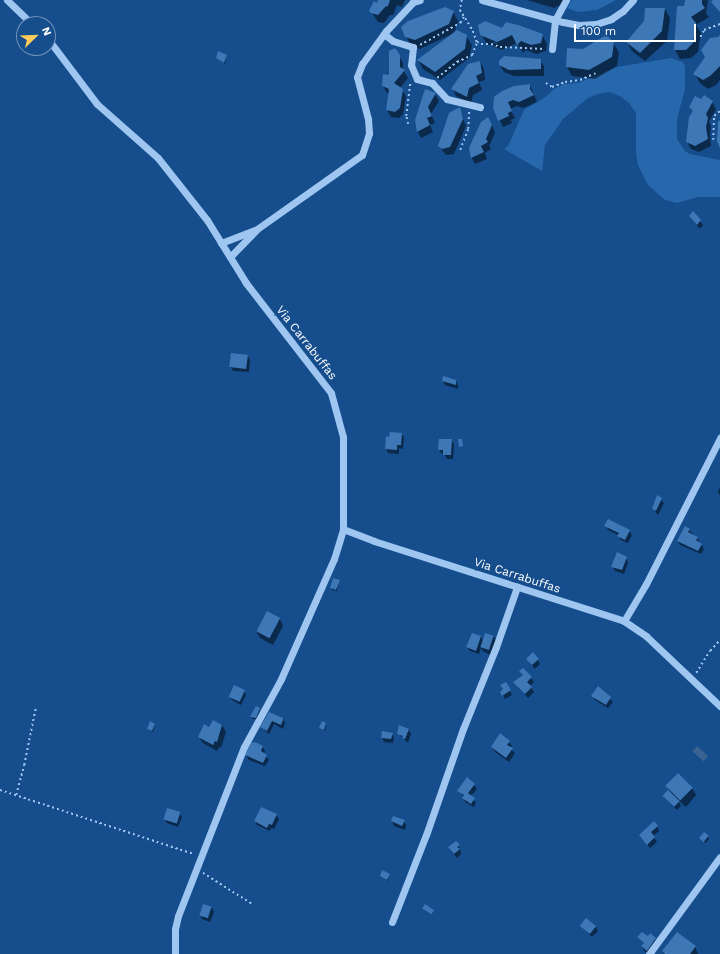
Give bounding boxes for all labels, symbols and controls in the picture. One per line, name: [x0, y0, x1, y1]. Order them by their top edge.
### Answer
north arrow: [16, 16, 56, 56]
scale bar: [576, 16, 698, 42]
text: 100 m: [581, 24, 616, 38]
text: N: [39, 25, 54, 38]
street label: Via Carrabuffas: [272, 303, 340, 383]
street label: Via Carrabuffas: [472, 555, 562, 597]

